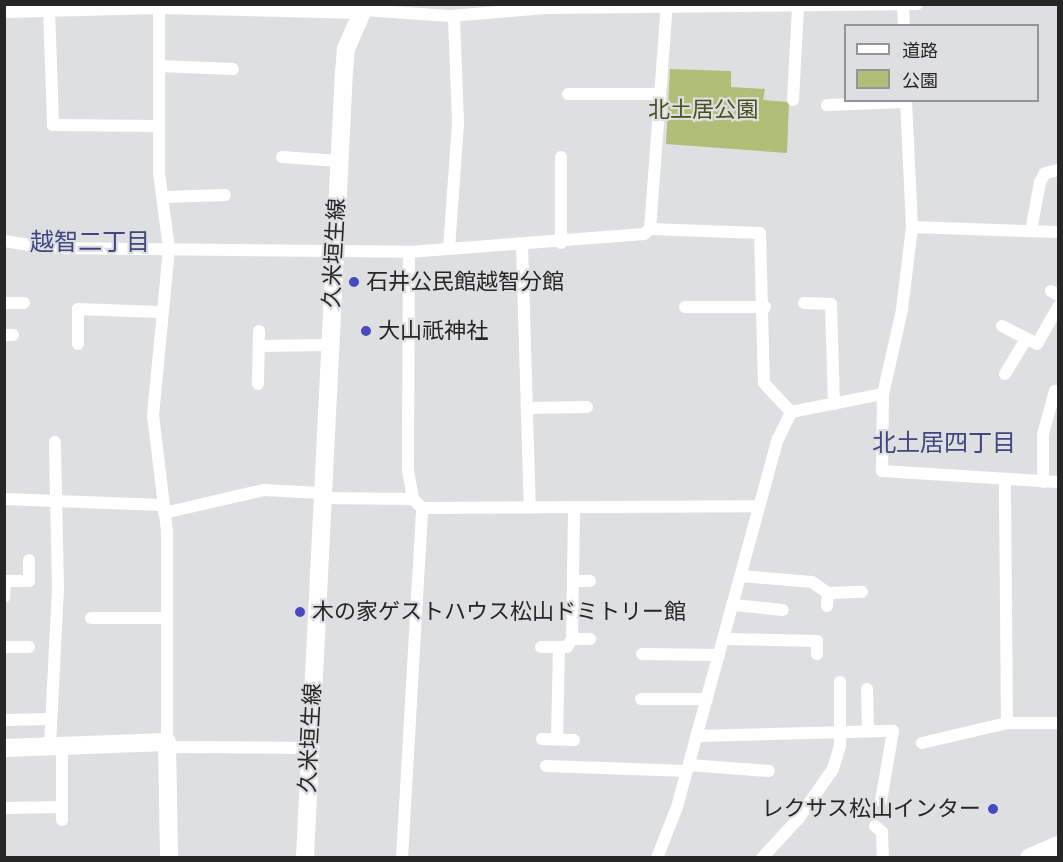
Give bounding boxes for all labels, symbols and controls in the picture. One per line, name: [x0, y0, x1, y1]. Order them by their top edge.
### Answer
legend: [844, 24, 1039, 102]
text: 道路: [902, 40, 938, 62]
text: 公園: [902, 70, 938, 92]
park label: 北土居公園: [648, 97, 758, 123]
street label: 久米垣生線: [318, 197, 350, 309]
district label: 越智二丁目: [30, 229, 150, 257]
place label: 石井公民館越智分館: [366, 269, 564, 295]
marker: 石井公民館越智分館: [347, 275, 361, 289]
place label: 大山祇神社: [378, 318, 488, 344]
marker: 大山祇神社: [359, 324, 373, 338]
district label: 北土居四丁目: [872, 430, 1016, 458]
place label: 木の家ゲストハウス松山ドミトリー館: [312, 599, 686, 625]
marker: 木の家ゲストハウス松山ドミトリー館: [293, 605, 307, 619]
street label: 久米垣生線: [294, 682, 326, 794]
place label: レクサス松山インター: [761, 796, 981, 822]
marker: レクサス松山インター: [986, 802, 1000, 816]

